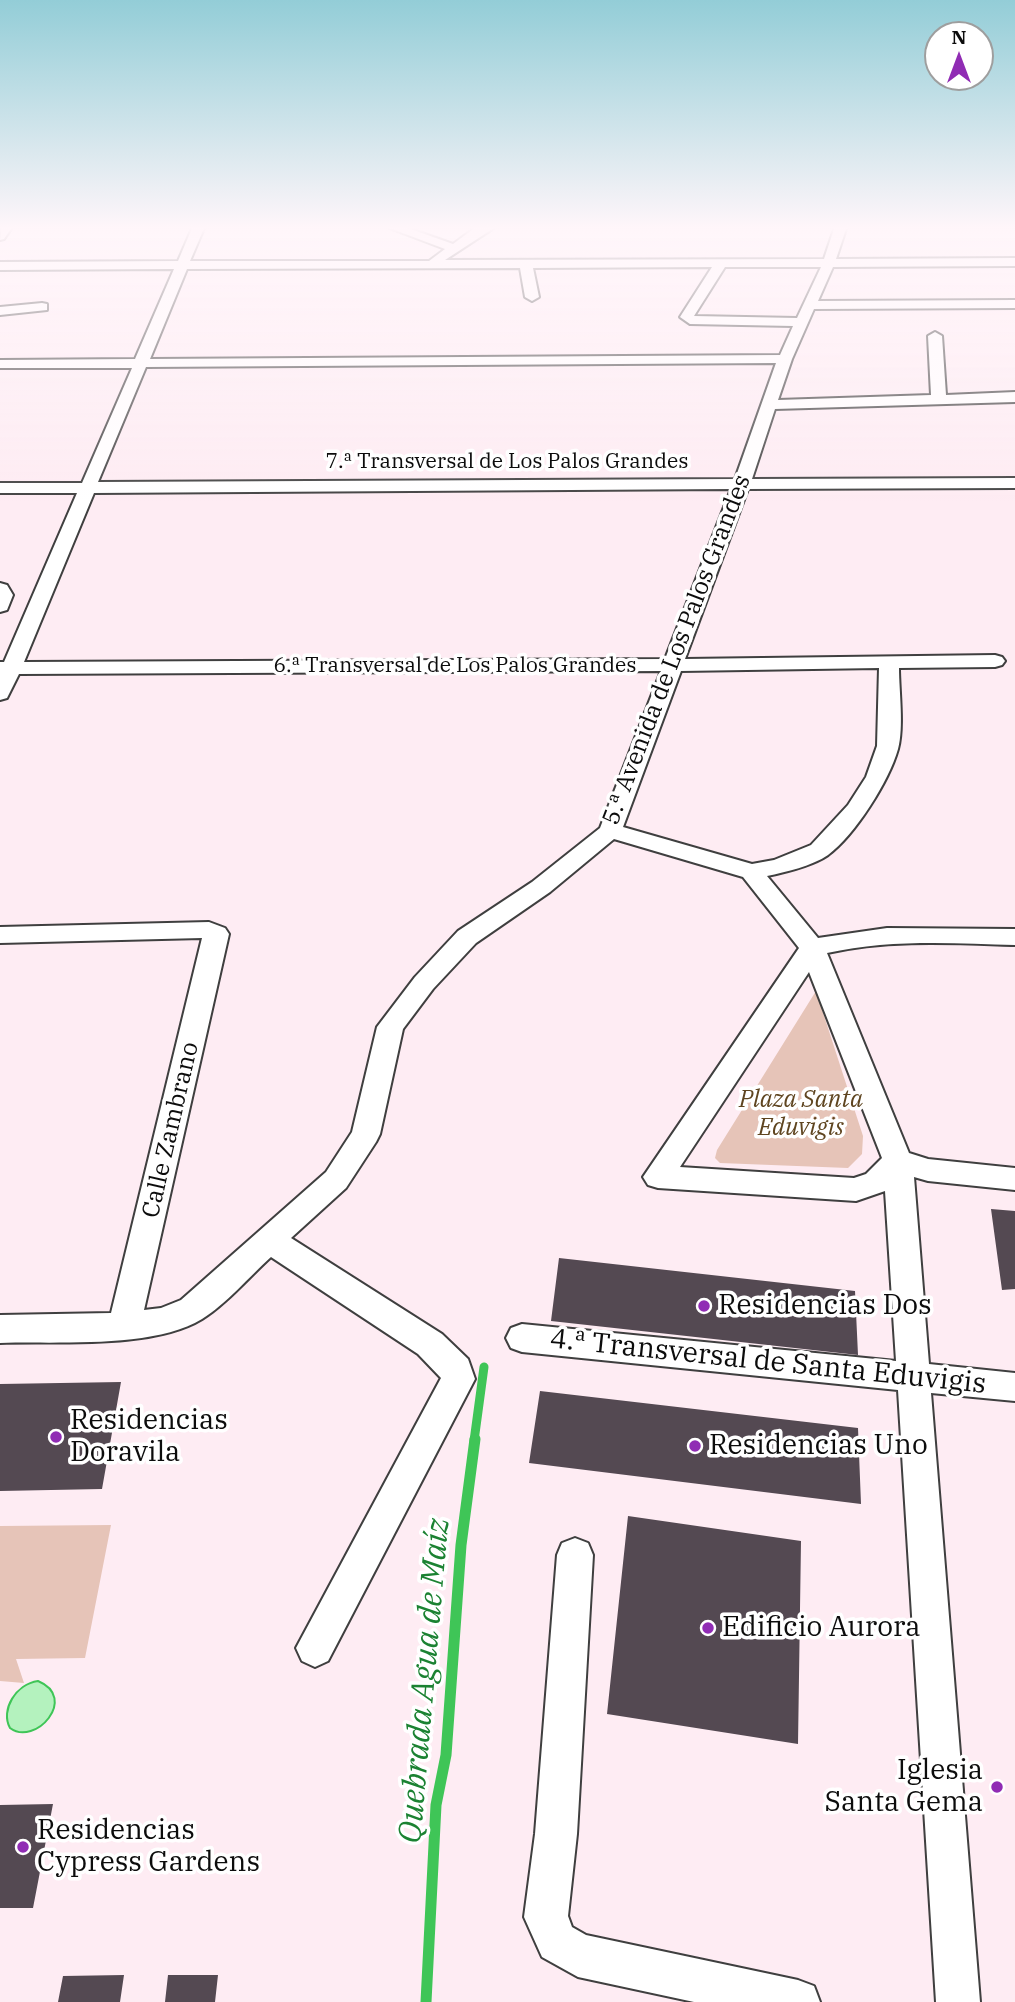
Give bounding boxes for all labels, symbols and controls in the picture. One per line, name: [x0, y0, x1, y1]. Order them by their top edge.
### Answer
north arrow: [924, 21, 994, 91]
text: N: [951, 25, 967, 49]
street label: 7.ª Transversal de Los Palos Grandes: [326, 449, 688, 475]
street label: 5.ª Avenida de Los Palos Grandes: [597, 471, 757, 829]
street label: 6.ª Transversal de Los Palos Grandes: [274, 653, 636, 679]
street label: Calle Zambrano: [137, 1039, 205, 1221]
park label: Plaza Santa Eduvigis: [739, 1086, 863, 1142]
place label: Residencias Dos: [718, 1289, 932, 1323]
marker: Residencias Dos: [696, 1298, 712, 1314]
street label: 4.ª Transversal de Santa Eduvigis: [548, 1322, 988, 1402]
place label: Residencias Doravila: [70, 1404, 228, 1470]
marker: Residencias Doravila: [48, 1429, 64, 1445]
place label: Residencias Uno: [709, 1429, 928, 1463]
marker: Residencias Uno: [687, 1438, 703, 1454]
water label: Quebrada Agua de Maíz: [392, 1517, 458, 1845]
place label: Edificio Aurora: [722, 1611, 921, 1645]
marker: Edificio Aurora: [700, 1620, 716, 1636]
place label: Iglesia Santa Gema: [825, 1754, 983, 1820]
marker: Iglesia Santa Gema: [989, 1779, 1005, 1795]
place label: Residencias Cypress Gardens: [37, 1814, 260, 1880]
marker: Residencias Cypress Gardens: [15, 1839, 31, 1855]

